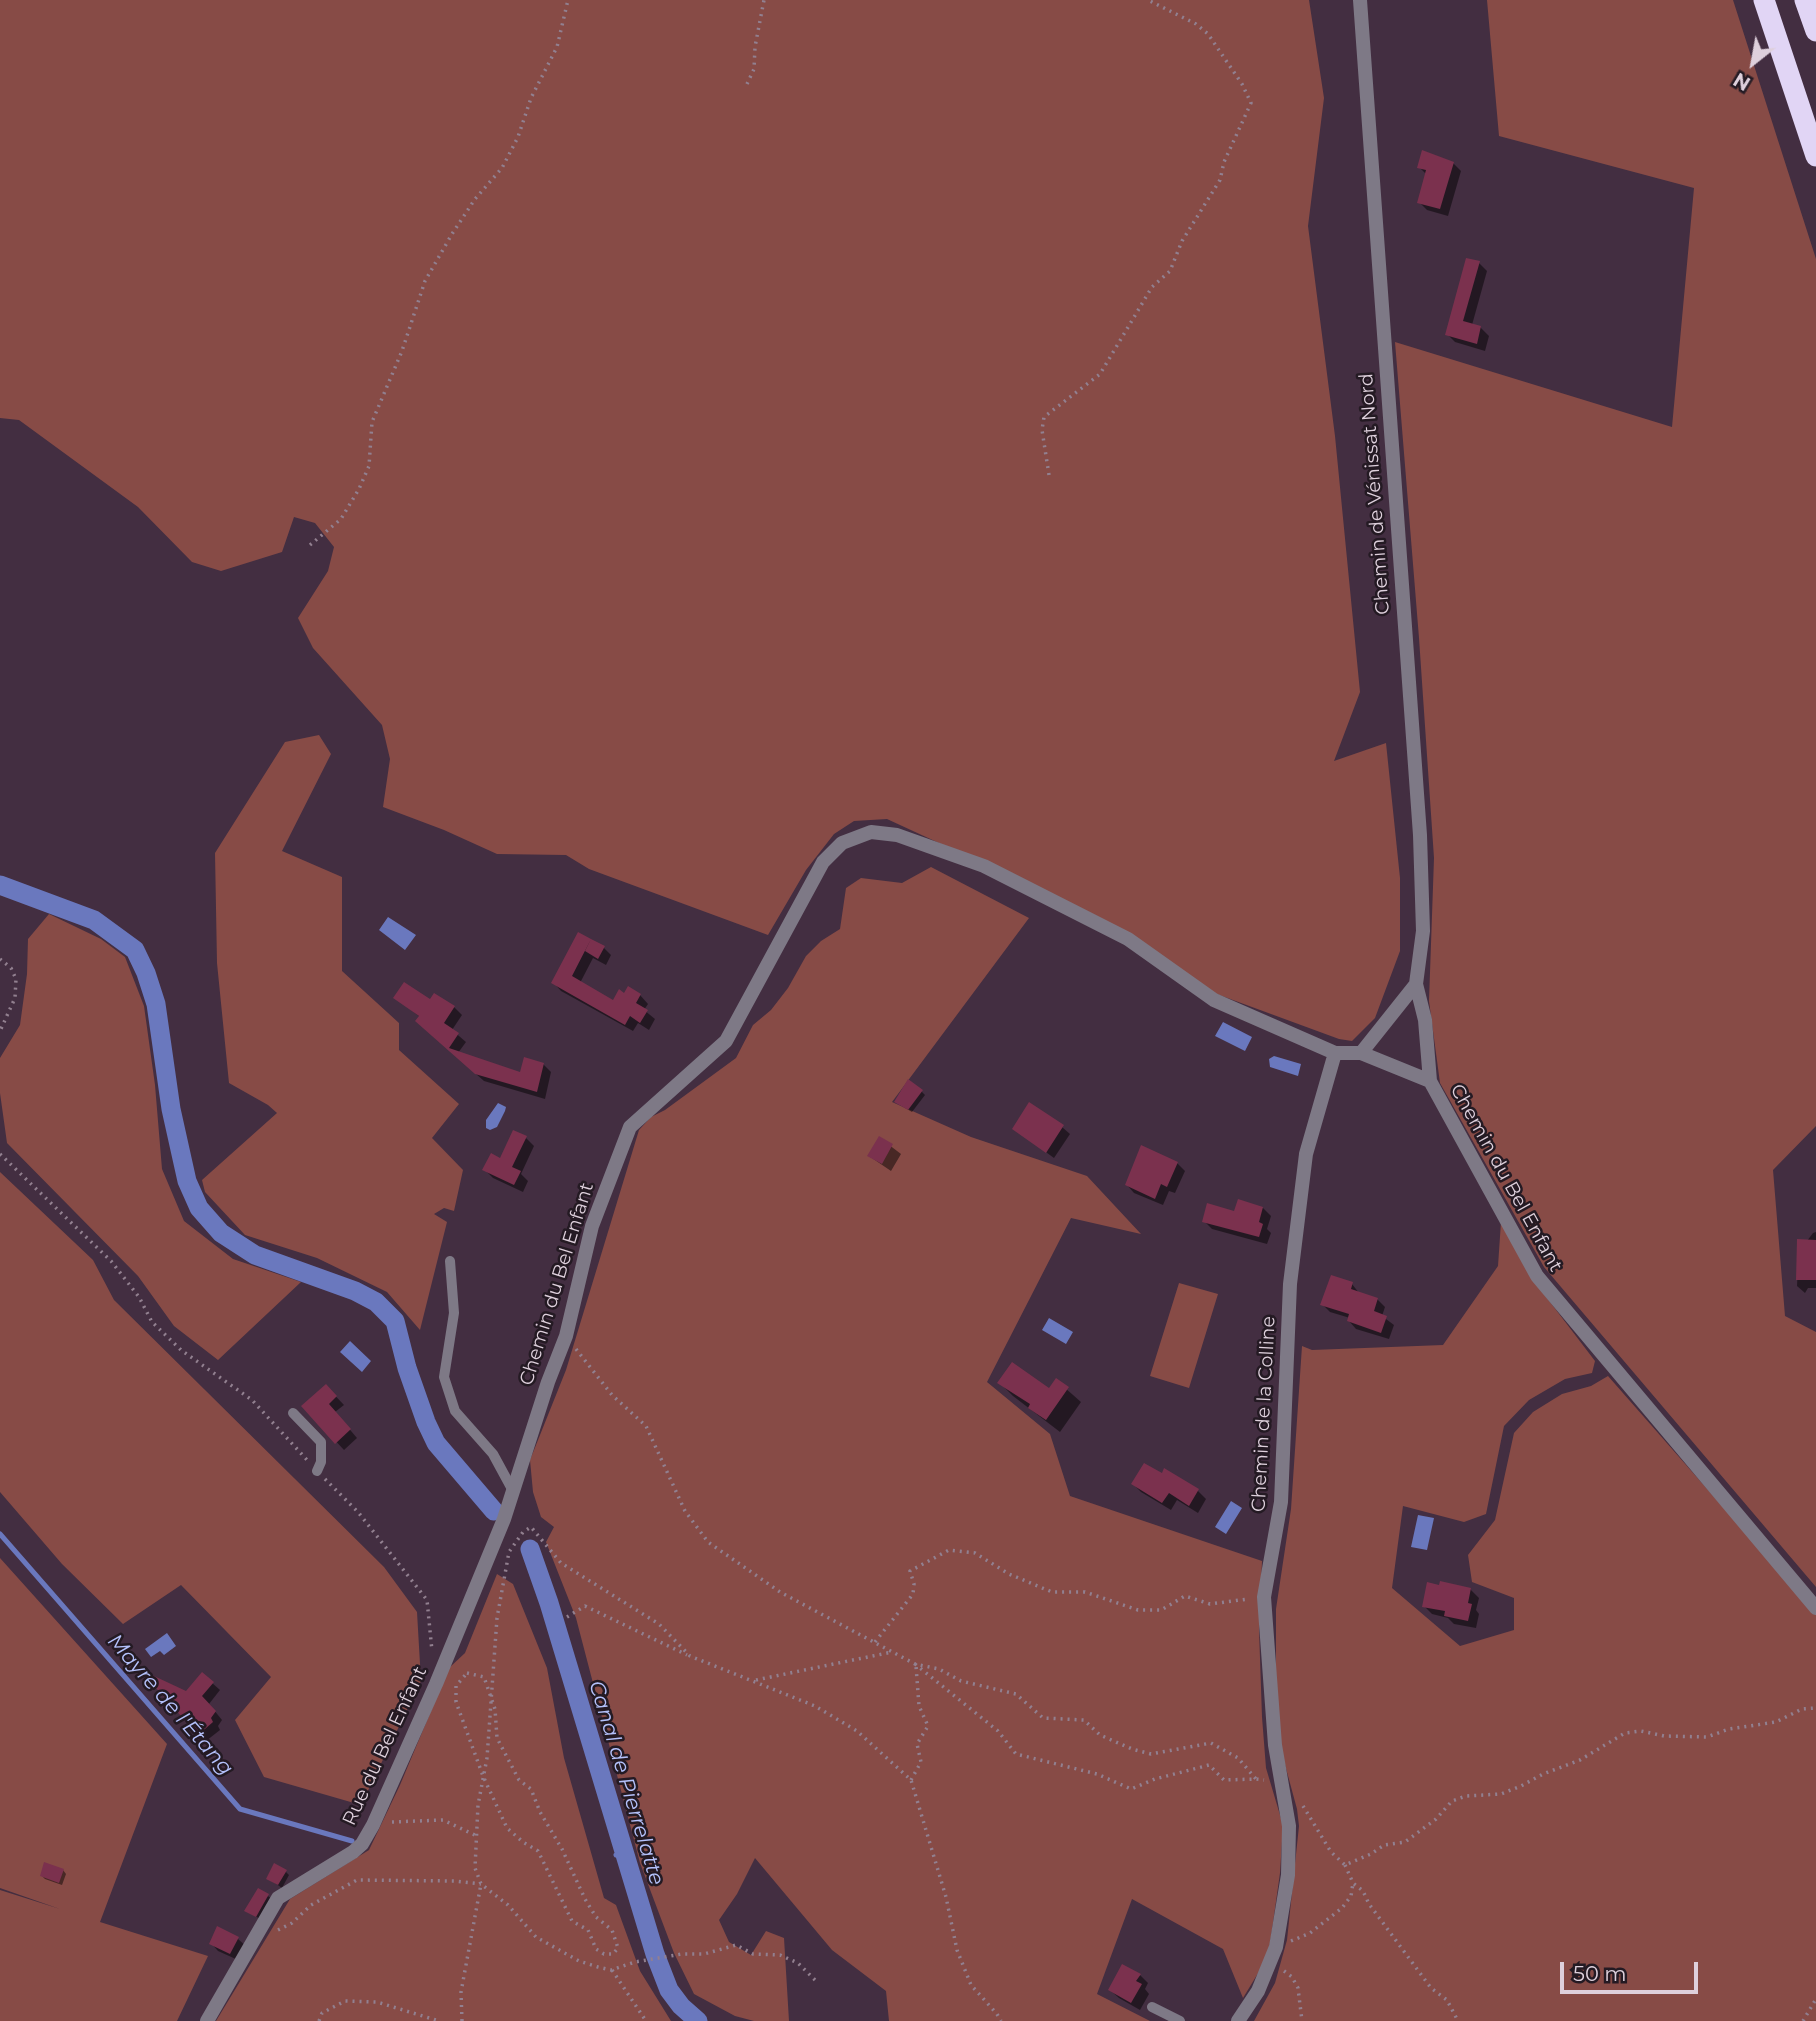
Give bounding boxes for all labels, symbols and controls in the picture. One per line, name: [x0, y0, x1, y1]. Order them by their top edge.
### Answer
north arrow: [1718, 28, 1788, 98]
text: N: [1729, 68, 1754, 95]
street label: Chemin de Vénissat Nord: [1355, 373, 1395, 615]
street label: Chemin du Bel Enfant: [1445, 1080, 1567, 1276]
street label: Chemin du Bel Enfant: [515, 1180, 599, 1388]
street label: Chemin de la Colline: [1247, 1315, 1281, 1513]
water label: Mayre de l'Étang: [102, 1629, 238, 1781]
street label: Rue du Bel Enfant: [338, 1663, 432, 1829]
water label: Canal de Pierrelatte: [583, 1678, 669, 1888]
scale bar: [1564, 1948, 1702, 1992]
text: 50 m: [1573, 1961, 1627, 1986]

